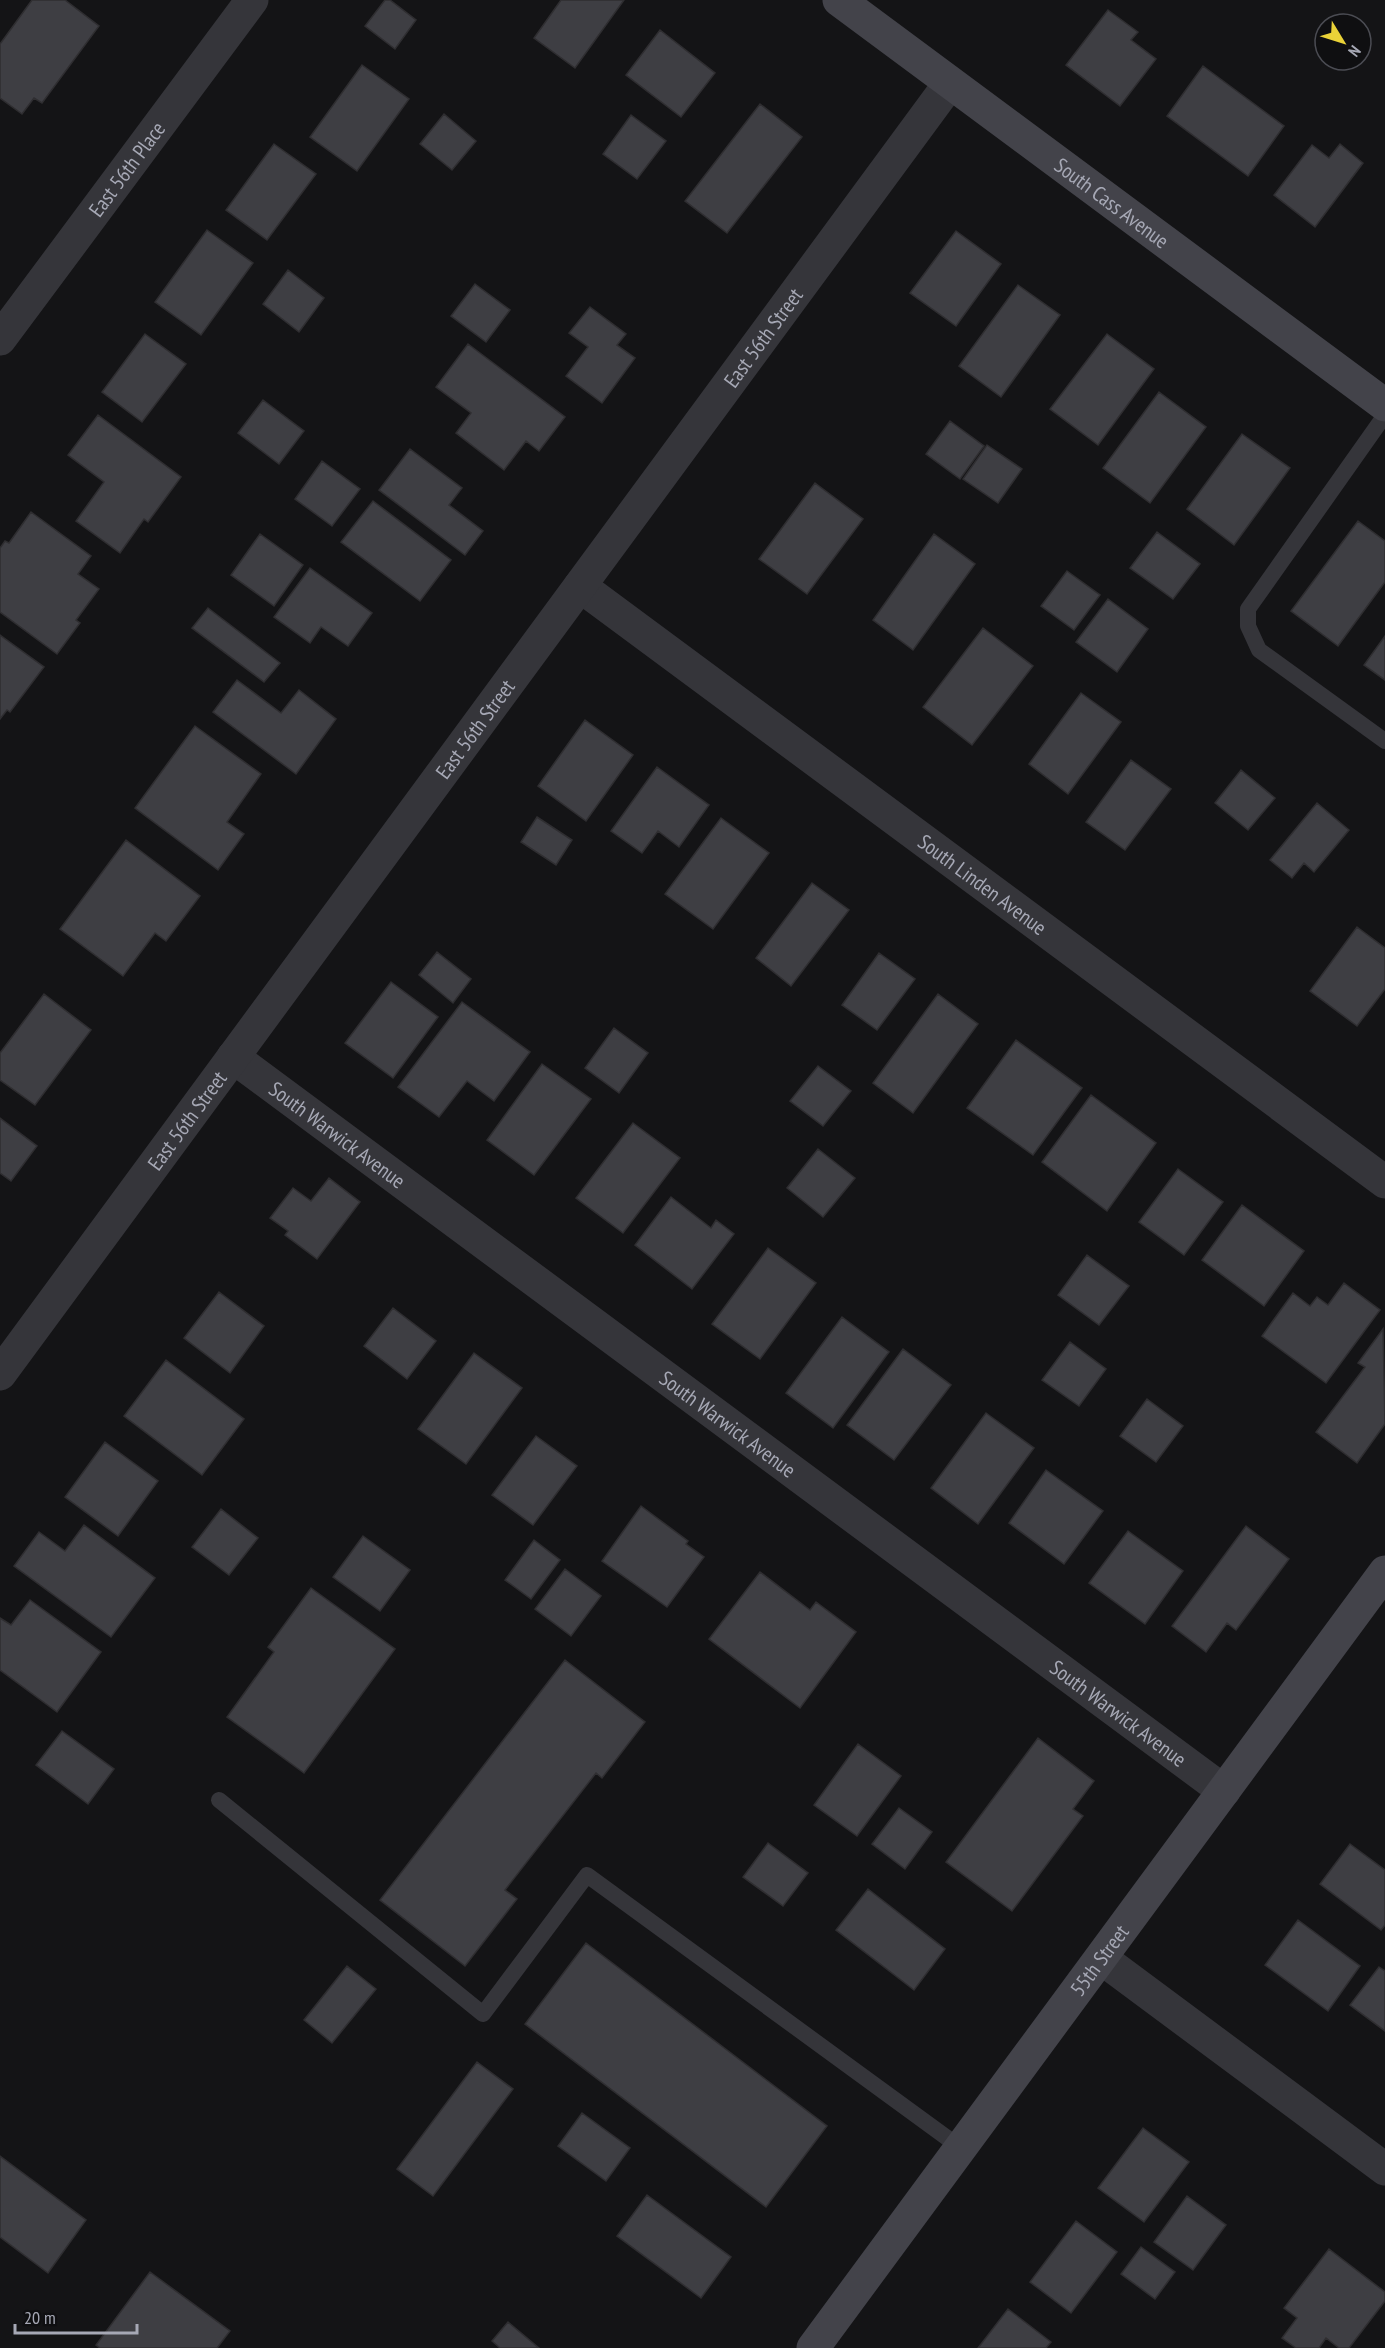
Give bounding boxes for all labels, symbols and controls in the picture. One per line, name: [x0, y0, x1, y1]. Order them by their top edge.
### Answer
north arrow: [1313, 12, 1373, 72]
text: N: [1344, 42, 1365, 61]
street label: East 56th Place: [82, 116, 171, 222]
street label: South Cass Avenue: [1050, 151, 1175, 254]
street label: East 56th Street: [717, 282, 808, 392]
street label: East 56th Street: [429, 674, 520, 784]
street label: South Linden Avenue: [913, 828, 1052, 941]
street label: East 56th Street: [141, 1065, 232, 1175]
street label: South Warwick Avenue: [264, 1075, 411, 1194]
street label: South Warwick Avenue: [654, 1364, 802, 1483]
street label: South Warwick Avenue: [1045, 1654, 1192, 1772]
street label: 55th Street: [1064, 1919, 1134, 2001]
scale bar: [15, 2297, 136, 2335]
text: 20 m: [24, 2306, 56, 2329]

